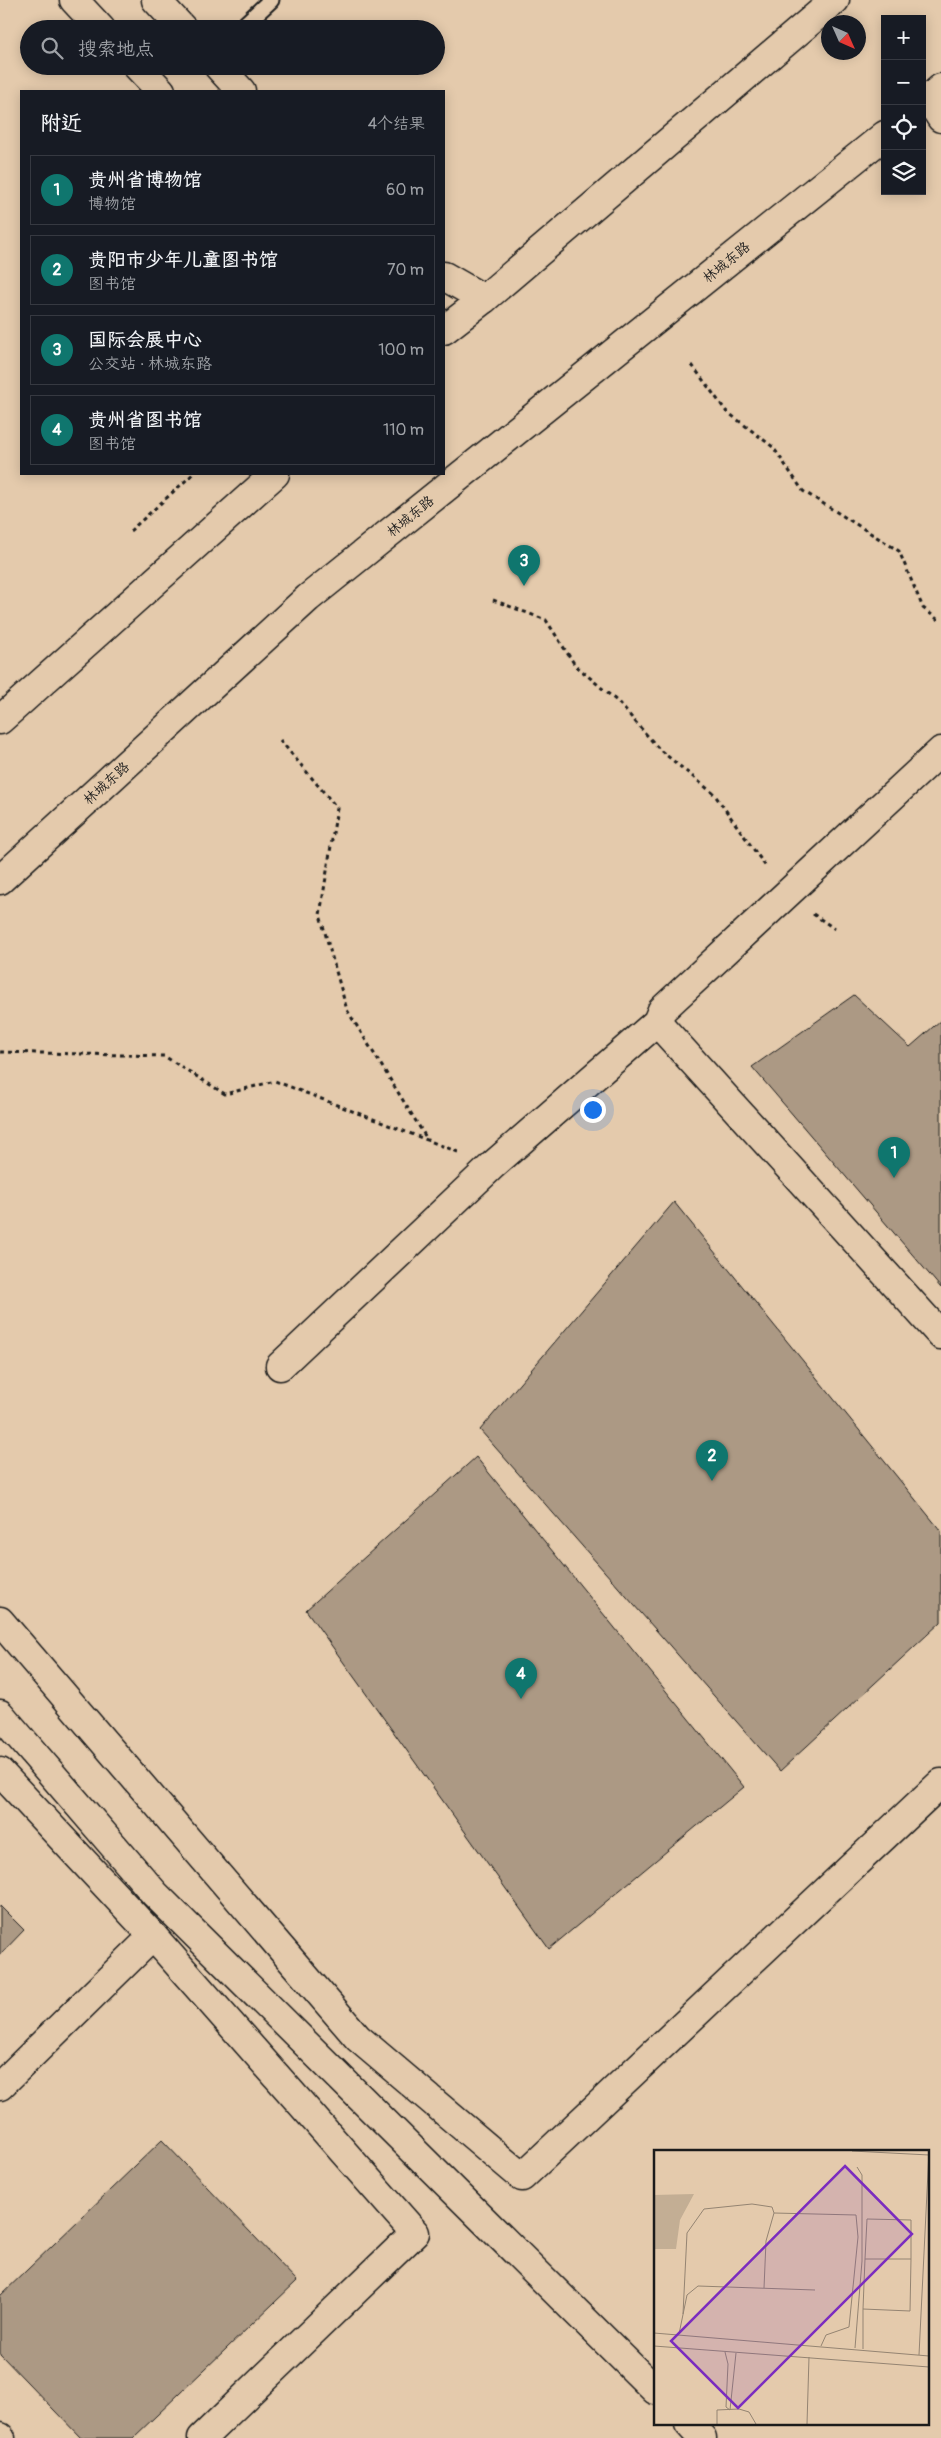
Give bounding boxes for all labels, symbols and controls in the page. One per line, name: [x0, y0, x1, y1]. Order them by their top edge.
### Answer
north arrow: [821, 15, 866, 60]
map controls: [881, 15, 926, 195]
button: +: [881, 15, 926, 60]
search box: [20, 20, 445, 75]
icon: search: [38, 34, 66, 62]
text: 搜索地点: [78, 37, 154, 61]
button: −: [881, 60, 926, 105]
button: locate: [881, 105, 926, 150]
text: 附近: [40, 110, 82, 137]
text: 4个结果: [368, 114, 425, 134]
button: layers: [881, 150, 926, 195]
text: 贵州省博物馆: [88, 168, 202, 192]
text: 1: [54, 180, 60, 200]
text: 60 m: [386, 180, 424, 200]
text: 博物馆: [88, 194, 136, 214]
street label: 林城东路: [699, 238, 753, 287]
text: 贵阳市少年儿童图书馆: [88, 248, 278, 272]
text: 2: [53, 260, 61, 280]
text: 70 m: [387, 260, 424, 280]
text: 图书馆: [88, 274, 136, 294]
text: 国际会展中心: [88, 328, 202, 352]
text: 3: [53, 340, 61, 360]
text: 100 m: [378, 340, 424, 360]
text: 公交站 · 林城东路: [88, 354, 212, 374]
text: 贵州省图书馆: [88, 408, 202, 432]
text: 4: [52, 420, 62, 440]
text: 110 m: [383, 420, 424, 440]
text: 图书馆: [88, 434, 136, 454]
street label: 林城东路: [383, 492, 437, 541]
pin: 3: [508, 545, 540, 586]
street label: 林城东路: [80, 758, 133, 808]
your location: [580, 1097, 606, 1123]
pin: 1: [878, 1137, 910, 1178]
pin: 2: [696, 1440, 728, 1481]
pin: 4: [505, 1658, 537, 1699]
inset map: [654, 2150, 928, 2426]

